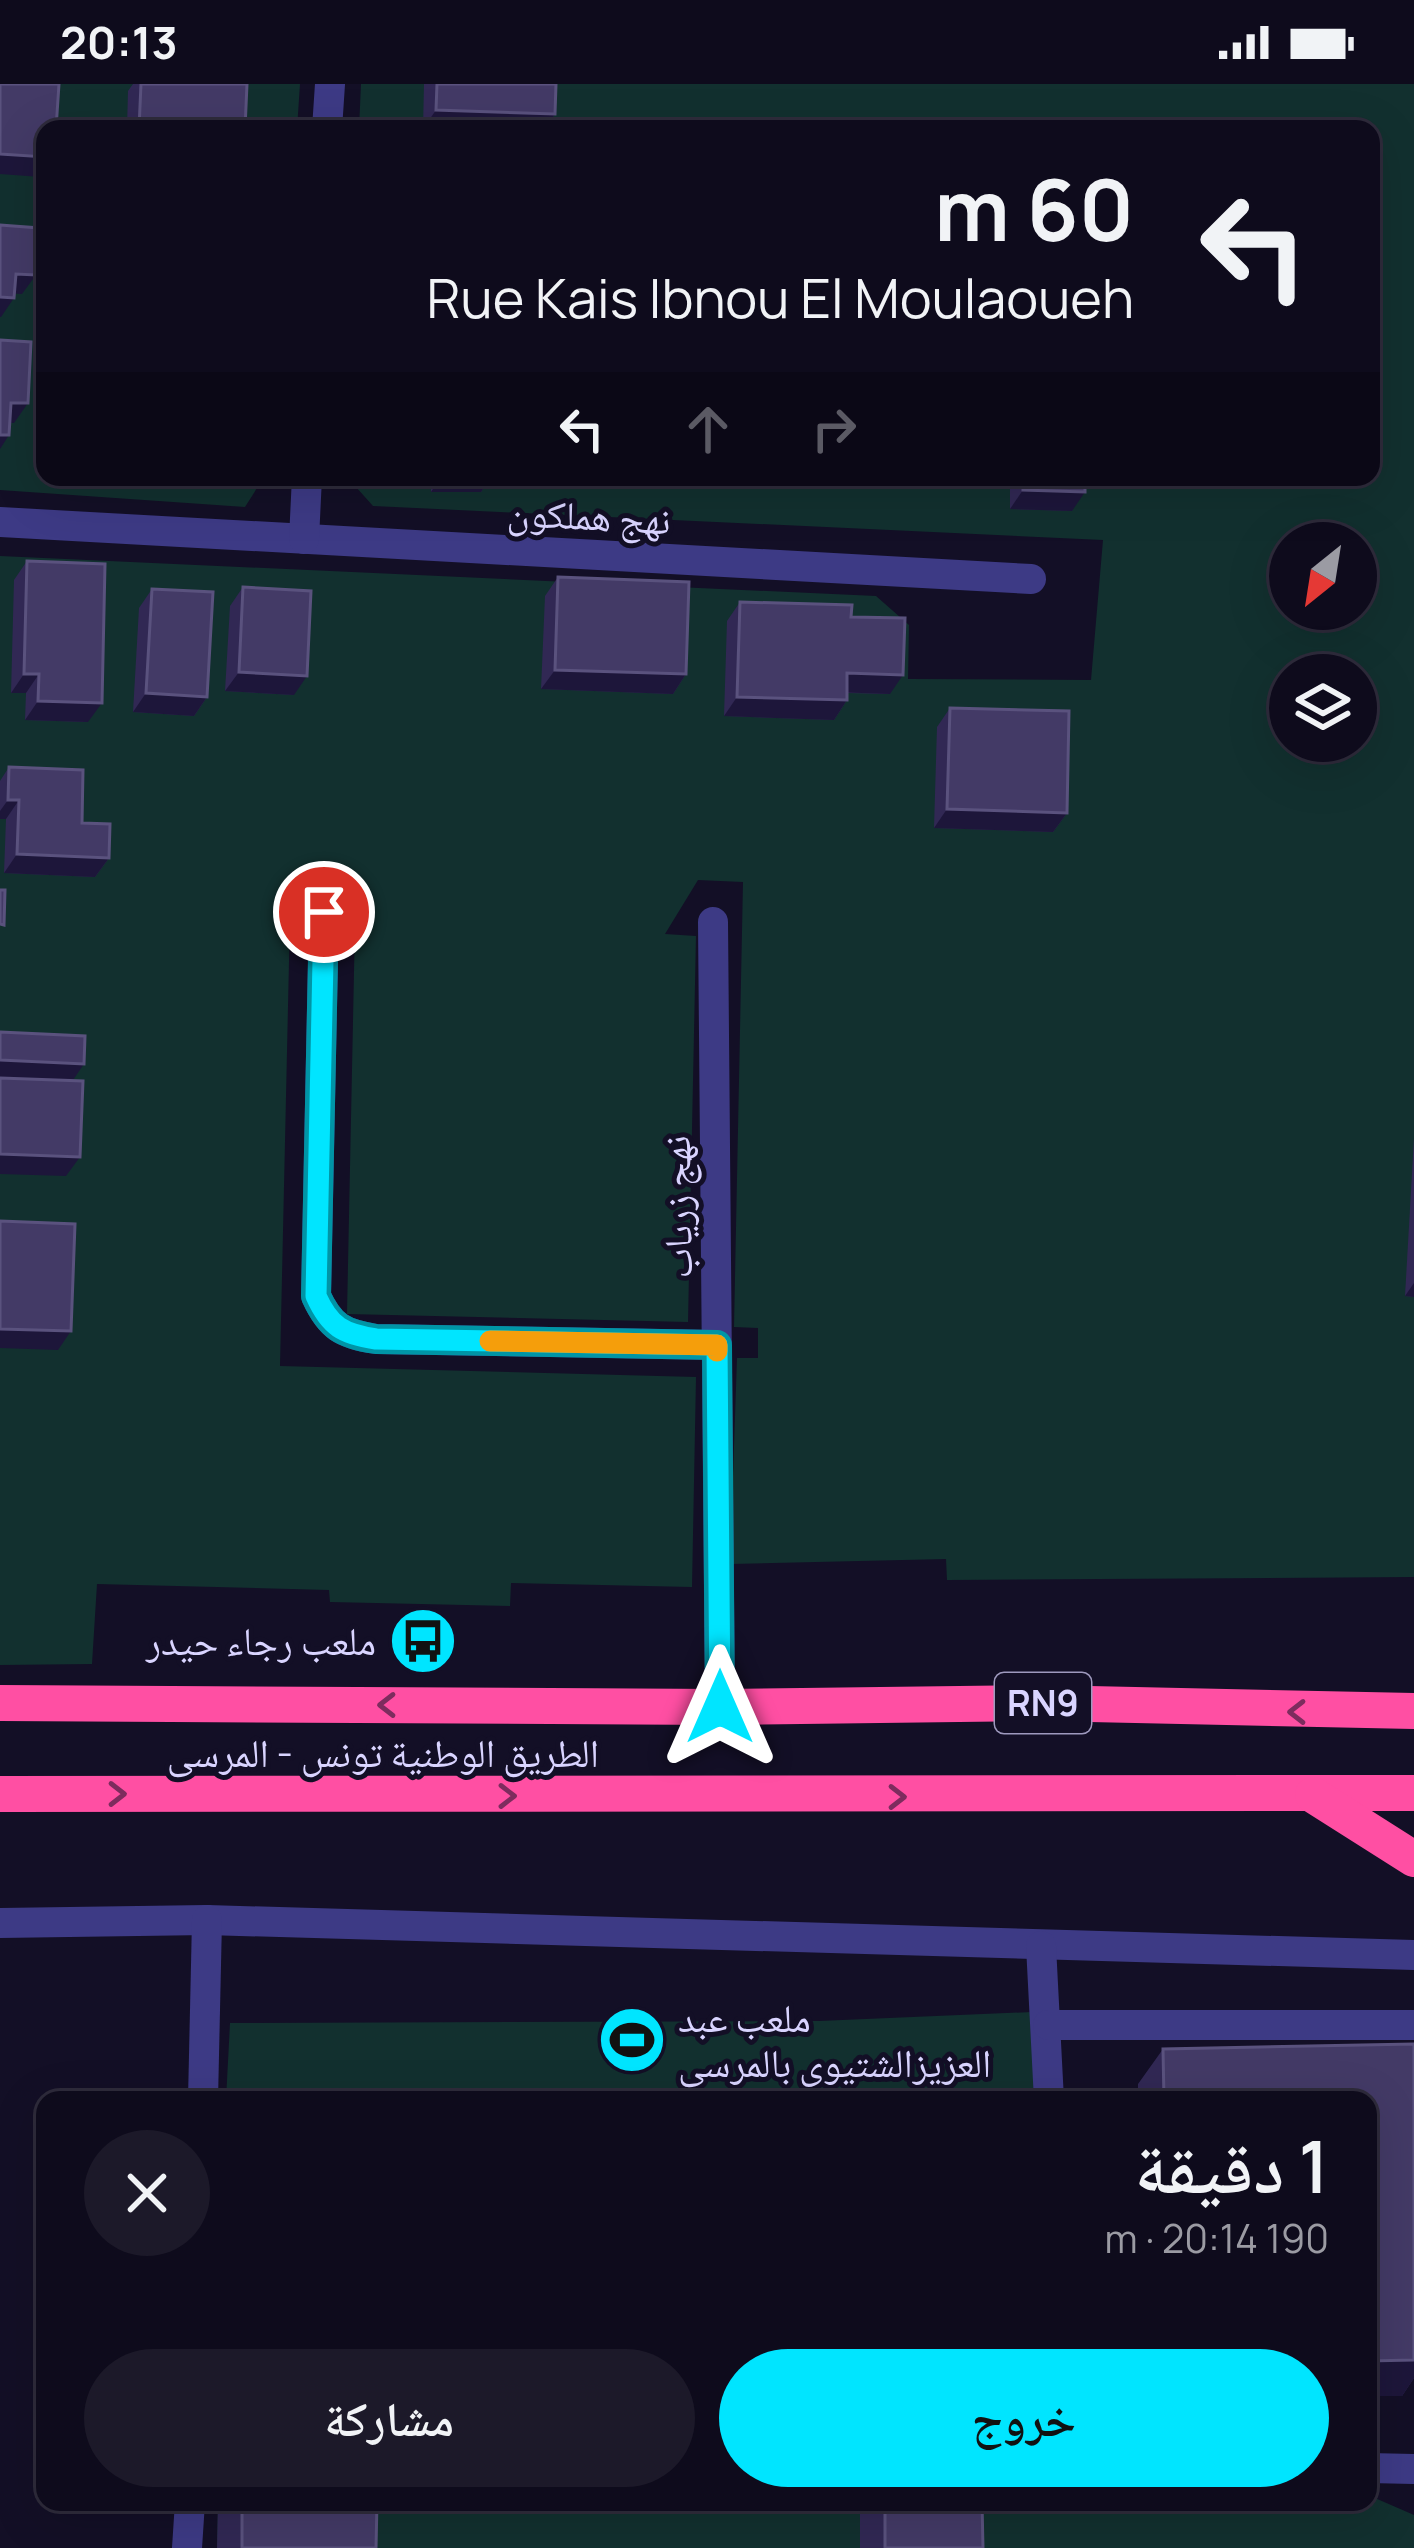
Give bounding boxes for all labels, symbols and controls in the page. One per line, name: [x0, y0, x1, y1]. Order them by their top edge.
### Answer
text: 20:13: [60, 11, 178, 73]
text: 60 m: [934, 151, 1134, 266]
icon: left: [1176, 168, 1332, 324]
text: Rue Kais Ibnou El Moulaoueh: [427, 260, 1134, 334]
icon: left: [549, 396, 615, 462]
icon: ahead: [675, 396, 741, 462]
icon: right: [801, 396, 867, 462]
street label: نهج هملكون: [506, 484, 672, 546]
north arrow: [1269, 522, 1377, 630]
map controls: [1269, 522, 1377, 762]
button: layers: [1269, 654, 1377, 762]
pin: [273, 861, 375, 963]
icon: arrive: [291, 879, 357, 945]
street label: نهج زرياب: [648, 1135, 704, 1279]
bus stop icon: ملعب رجاء حيدر: [388, 1606, 458, 1676]
place label: ملعب رجاء حيدر: [145, 1613, 376, 1667]
position arrow: [657, 1644, 783, 1770]
road number: RN9: [995, 1673, 1091, 1733]
one-way arrow: [377, 1692, 396, 1718]
one-way arrow: [1287, 1699, 1305, 1725]
street label: الطريق الوطنية تونس - المرسى: [167, 1725, 599, 1779]
one-way arrow: [109, 1781, 127, 1807]
one-way arrow: [499, 1783, 517, 1809]
one-way arrow: [889, 1784, 907, 1810]
place label: ملعب عبد العزيزالشتيوي بالمرسى: [678, 1990, 991, 2095]
sports icon: ملعب عبد العزيزالشتيوي بالمرسى: [597, 2005, 667, 2075]
text: 1 دقيقة: [1135, 2116, 1329, 2215]
button: close: [84, 2130, 210, 2256]
text: 190 m · 20:14: [1105, 2211, 1329, 2265]
button: مشاركة: [84, 2349, 695, 2487]
button: خروج: [719, 2349, 1329, 2487]

